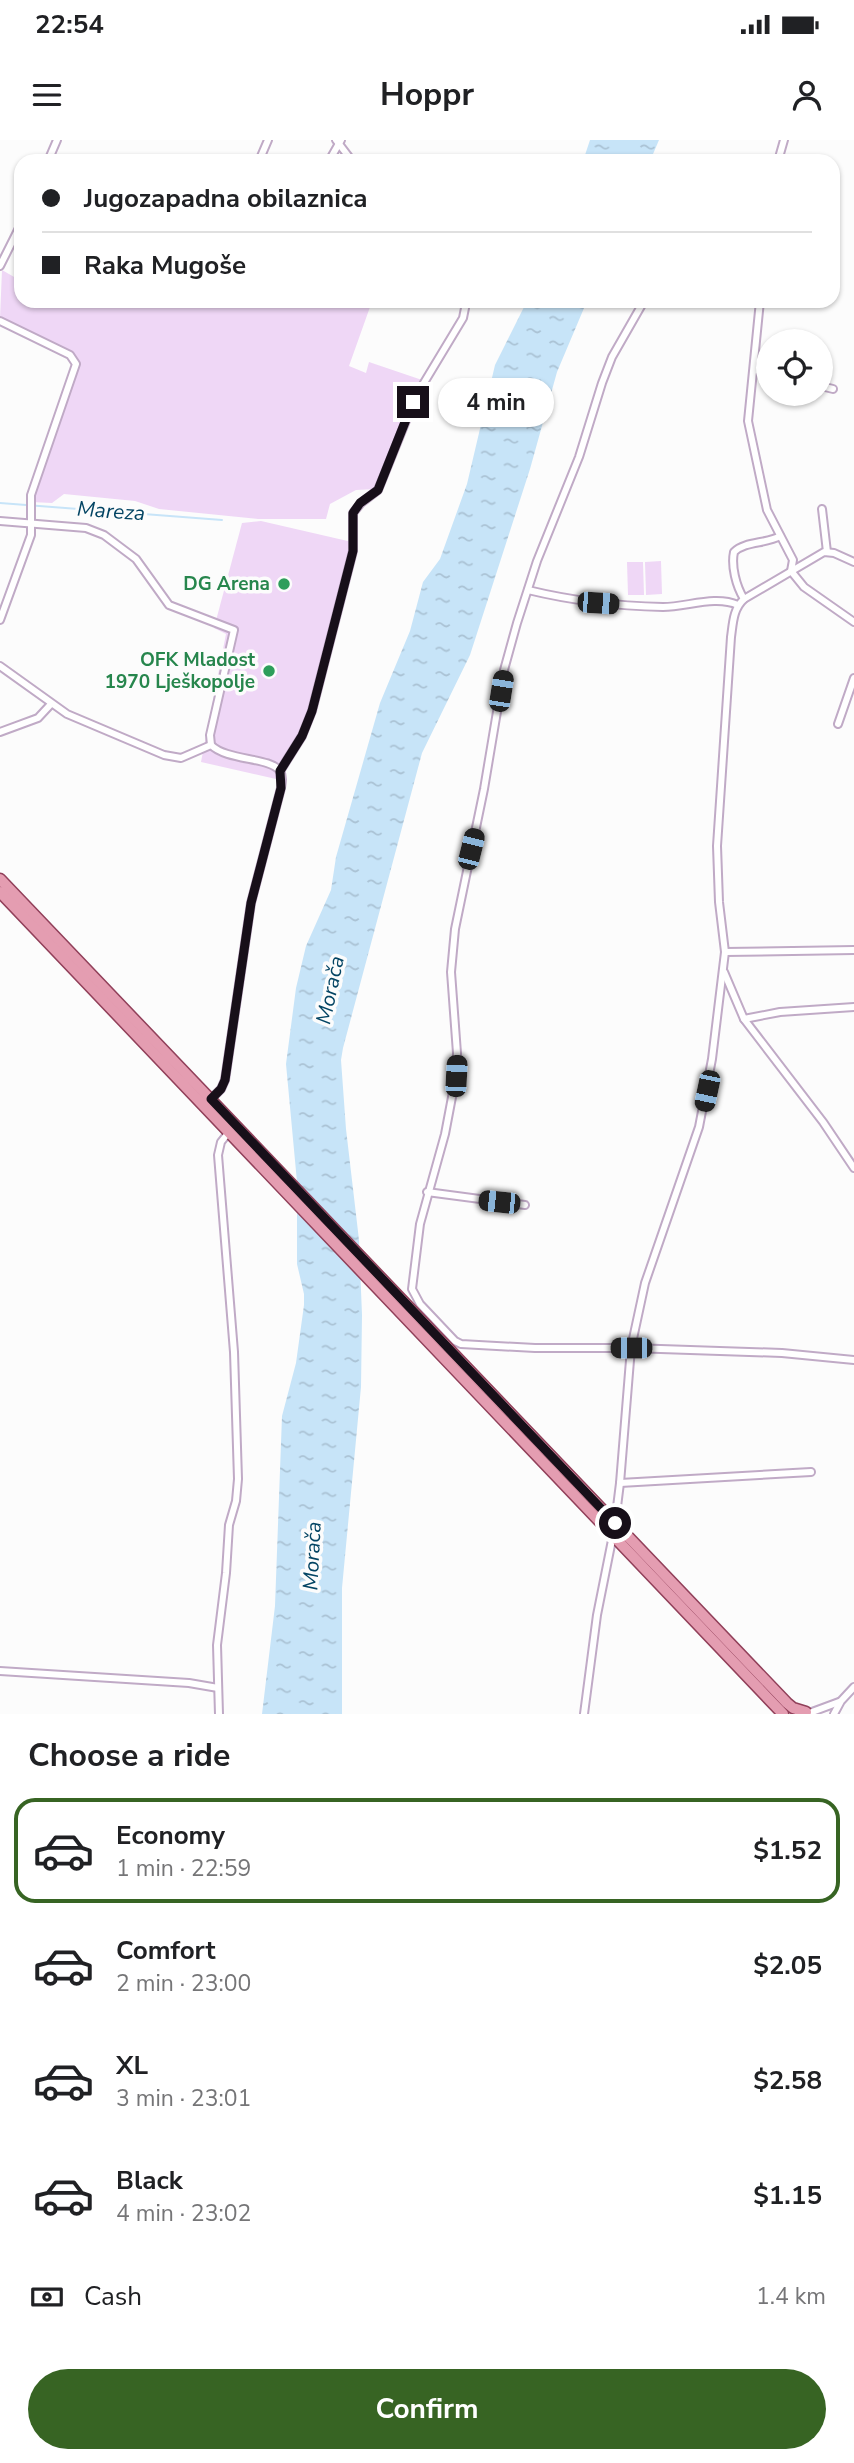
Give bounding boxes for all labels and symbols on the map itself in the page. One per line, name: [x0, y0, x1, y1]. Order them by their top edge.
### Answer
callout: 4 min: [438, 378, 553, 426]
route end: [397, 386, 429, 418]
water label: Mareza: [76, 495, 146, 527]
place label: DG Arena: [183, 571, 270, 597]
marker: DG Arena: [276, 576, 292, 592]
car: [577, 591, 620, 615]
place label: OFK Mladost 1970 Lješkopolje: [105, 647, 256, 695]
marker: OFK Mladost 1970 Lješkopolje: [261, 663, 277, 679]
car: [488, 669, 515, 713]
car: [456, 826, 487, 872]
water label: Morača: [309, 953, 351, 1027]
car: [445, 1054, 468, 1098]
car: [693, 1068, 722, 1114]
car: [478, 1189, 521, 1215]
car: [611, 1338, 653, 1359]
route start: [599, 1507, 631, 1539]
water label: Morača: [296, 1521, 328, 1591]

